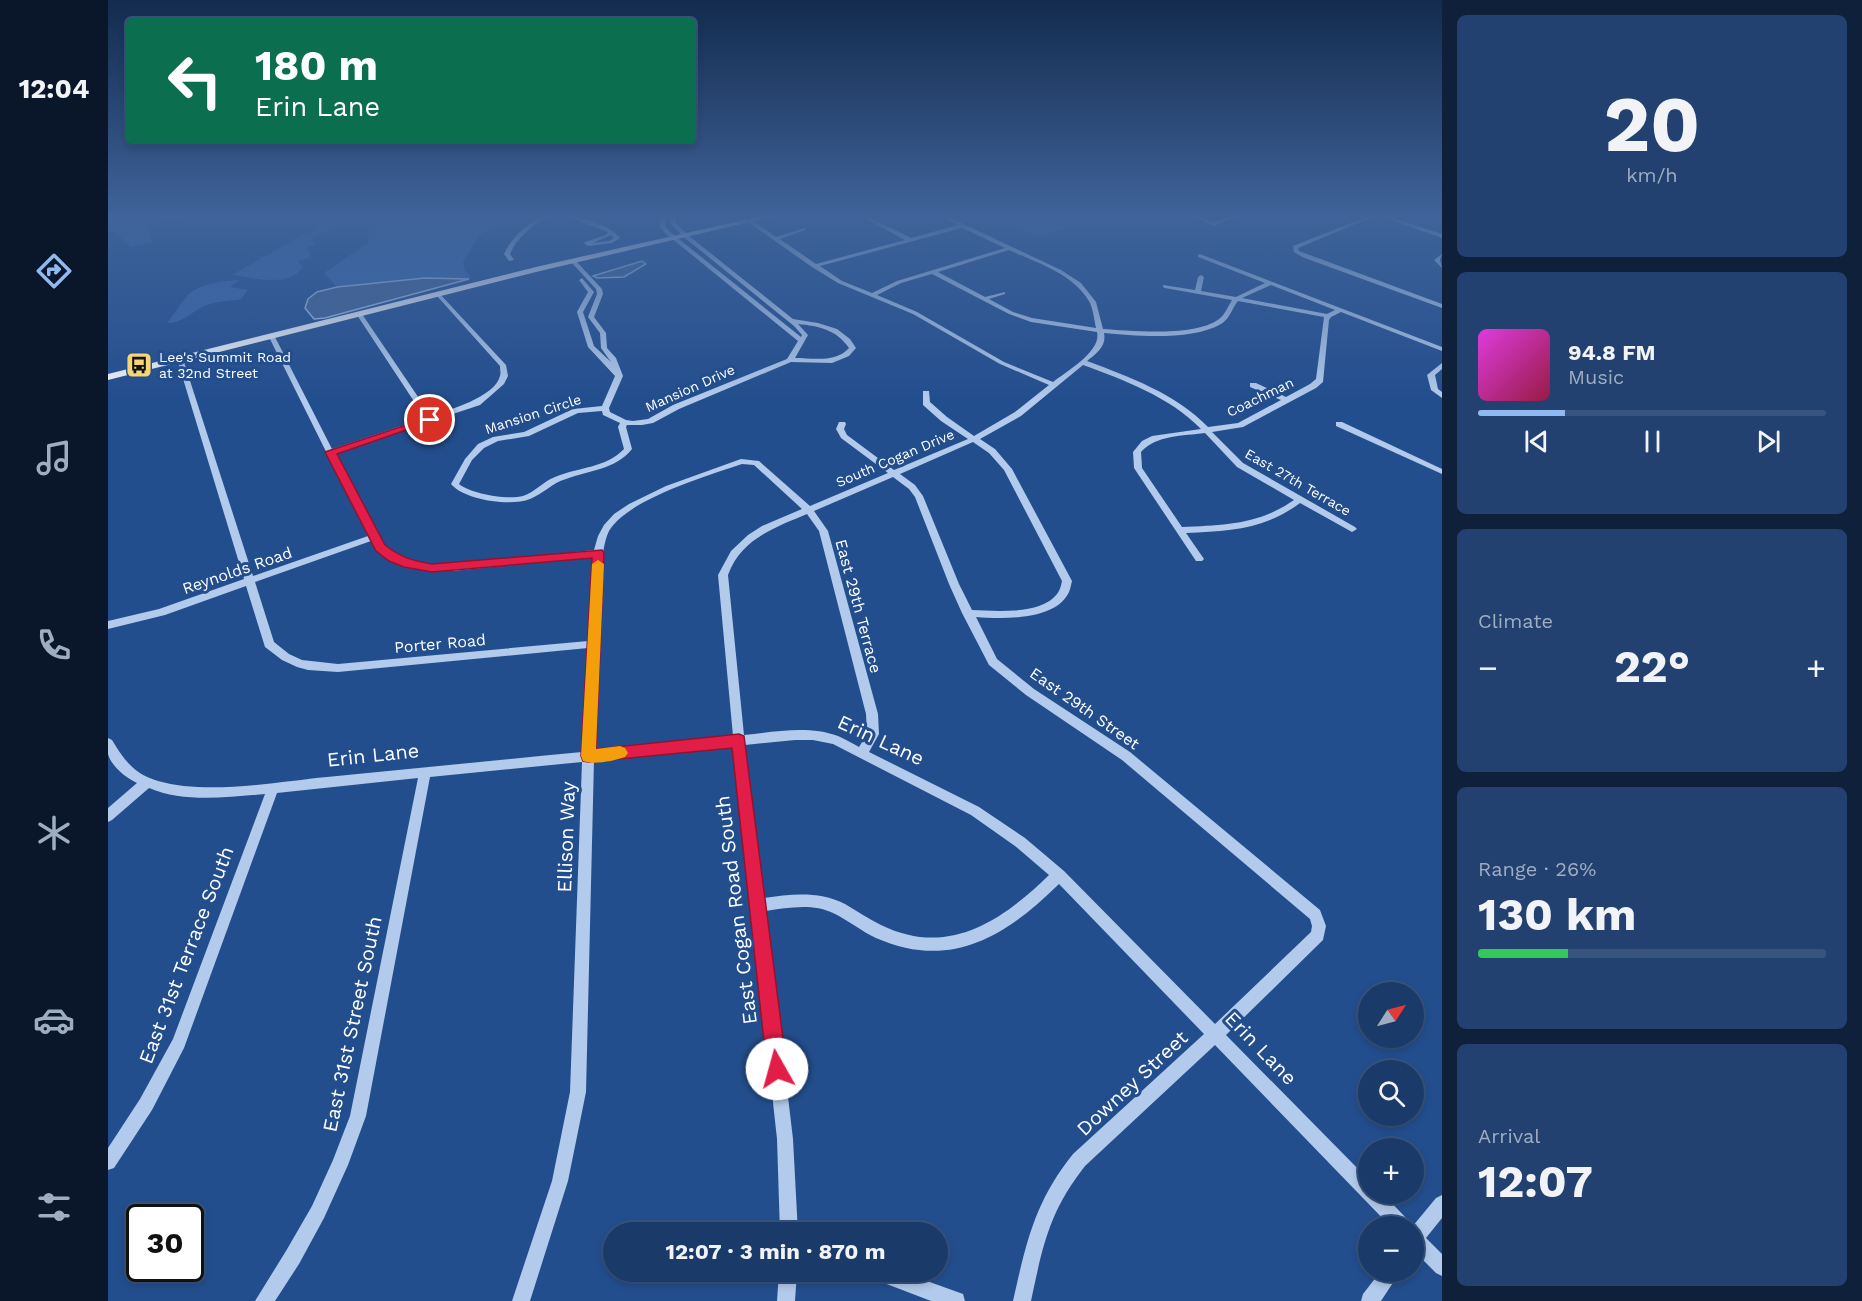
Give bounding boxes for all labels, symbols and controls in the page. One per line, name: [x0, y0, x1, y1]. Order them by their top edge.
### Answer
text: 180 m: [255, 41, 378, 90]
icon: left: [156, 42, 234, 120]
text: 12:04: [19, 73, 89, 105]
text: 20: [1604, 78, 1700, 170]
text: Erin Lane: [255, 91, 380, 123]
text: km/h: [1626, 163, 1678, 187]
icon: directions: [33, 250, 75, 292]
text: 94.8 FM: [1568, 340, 1656, 365]
place label: Lee's Summit Road at 32nd Street: [159, 349, 291, 381]
bus stop icon: Lee's Summit Road at 32nd Street: [124, 350, 154, 380]
street label: Mansion Drive: [643, 361, 737, 415]
text: Music: [1568, 365, 1624, 389]
street label: Coachman: [1224, 374, 1296, 420]
street label: Mansion Circle: [483, 391, 583, 437]
pin: [404, 394, 455, 445]
icon: arrive: [413, 403, 446, 436]
icon: previous: [1520, 425, 1553, 458]
icon: pause: [1636, 425, 1669, 458]
icon: next: [1752, 425, 1785, 458]
street label: South Cogan Drive: [833, 426, 957, 490]
icon: music: [33, 437, 75, 479]
street label: East 27th Terrace: [1242, 445, 1354, 519]
street label: East 29th Terrace: [831, 537, 886, 675]
street label: Reynolds Road: [180, 543, 295, 598]
text: Climate: [1478, 609, 1553, 633]
icon: phone: [33, 624, 75, 666]
street label: Porter Road: [393, 630, 487, 657]
text: 22°: [1614, 640, 1690, 693]
text: −: [1478, 648, 1498, 687]
text: +: [1806, 648, 1826, 687]
street label: East 29th Street: [1026, 664, 1143, 753]
street label: Erin Lane: [834, 710, 928, 770]
street label: Erin Lane: [326, 738, 420, 772]
street label: Ellison Way: [552, 780, 580, 893]
street label: East Cogan Road South: [710, 794, 762, 1026]
icon: climate: [33, 812, 75, 854]
street label: East 31st Terrace South: [133, 843, 239, 1067]
text: Range · 26%: [1478, 857, 1596, 881]
text: 130 km: [1478, 888, 1636, 941]
street label: East 31st Street South: [317, 914, 387, 1134]
north arrow: [1358, 982, 1424, 1048]
map controls: [1358, 982, 1424, 1282]
icon: car: [33, 999, 75, 1041]
street label: Erin Lane: [1220, 1006, 1302, 1090]
street label: Downey Street: [1071, 1025, 1193, 1141]
position arrow: [745, 1037, 809, 1101]
button: search: [1358, 1060, 1424, 1126]
text: Arrival: [1478, 1124, 1540, 1148]
button: +: [1358, 1138, 1424, 1204]
text: 12:07: [1478, 1155, 1593, 1208]
icon: filters: [33, 1186, 75, 1228]
speed limit sign: 30: [126, 1204, 204, 1282]
button: −: [1358, 1216, 1424, 1282]
text: 12:07 · 3 min · 870 m: [665, 1239, 886, 1264]

